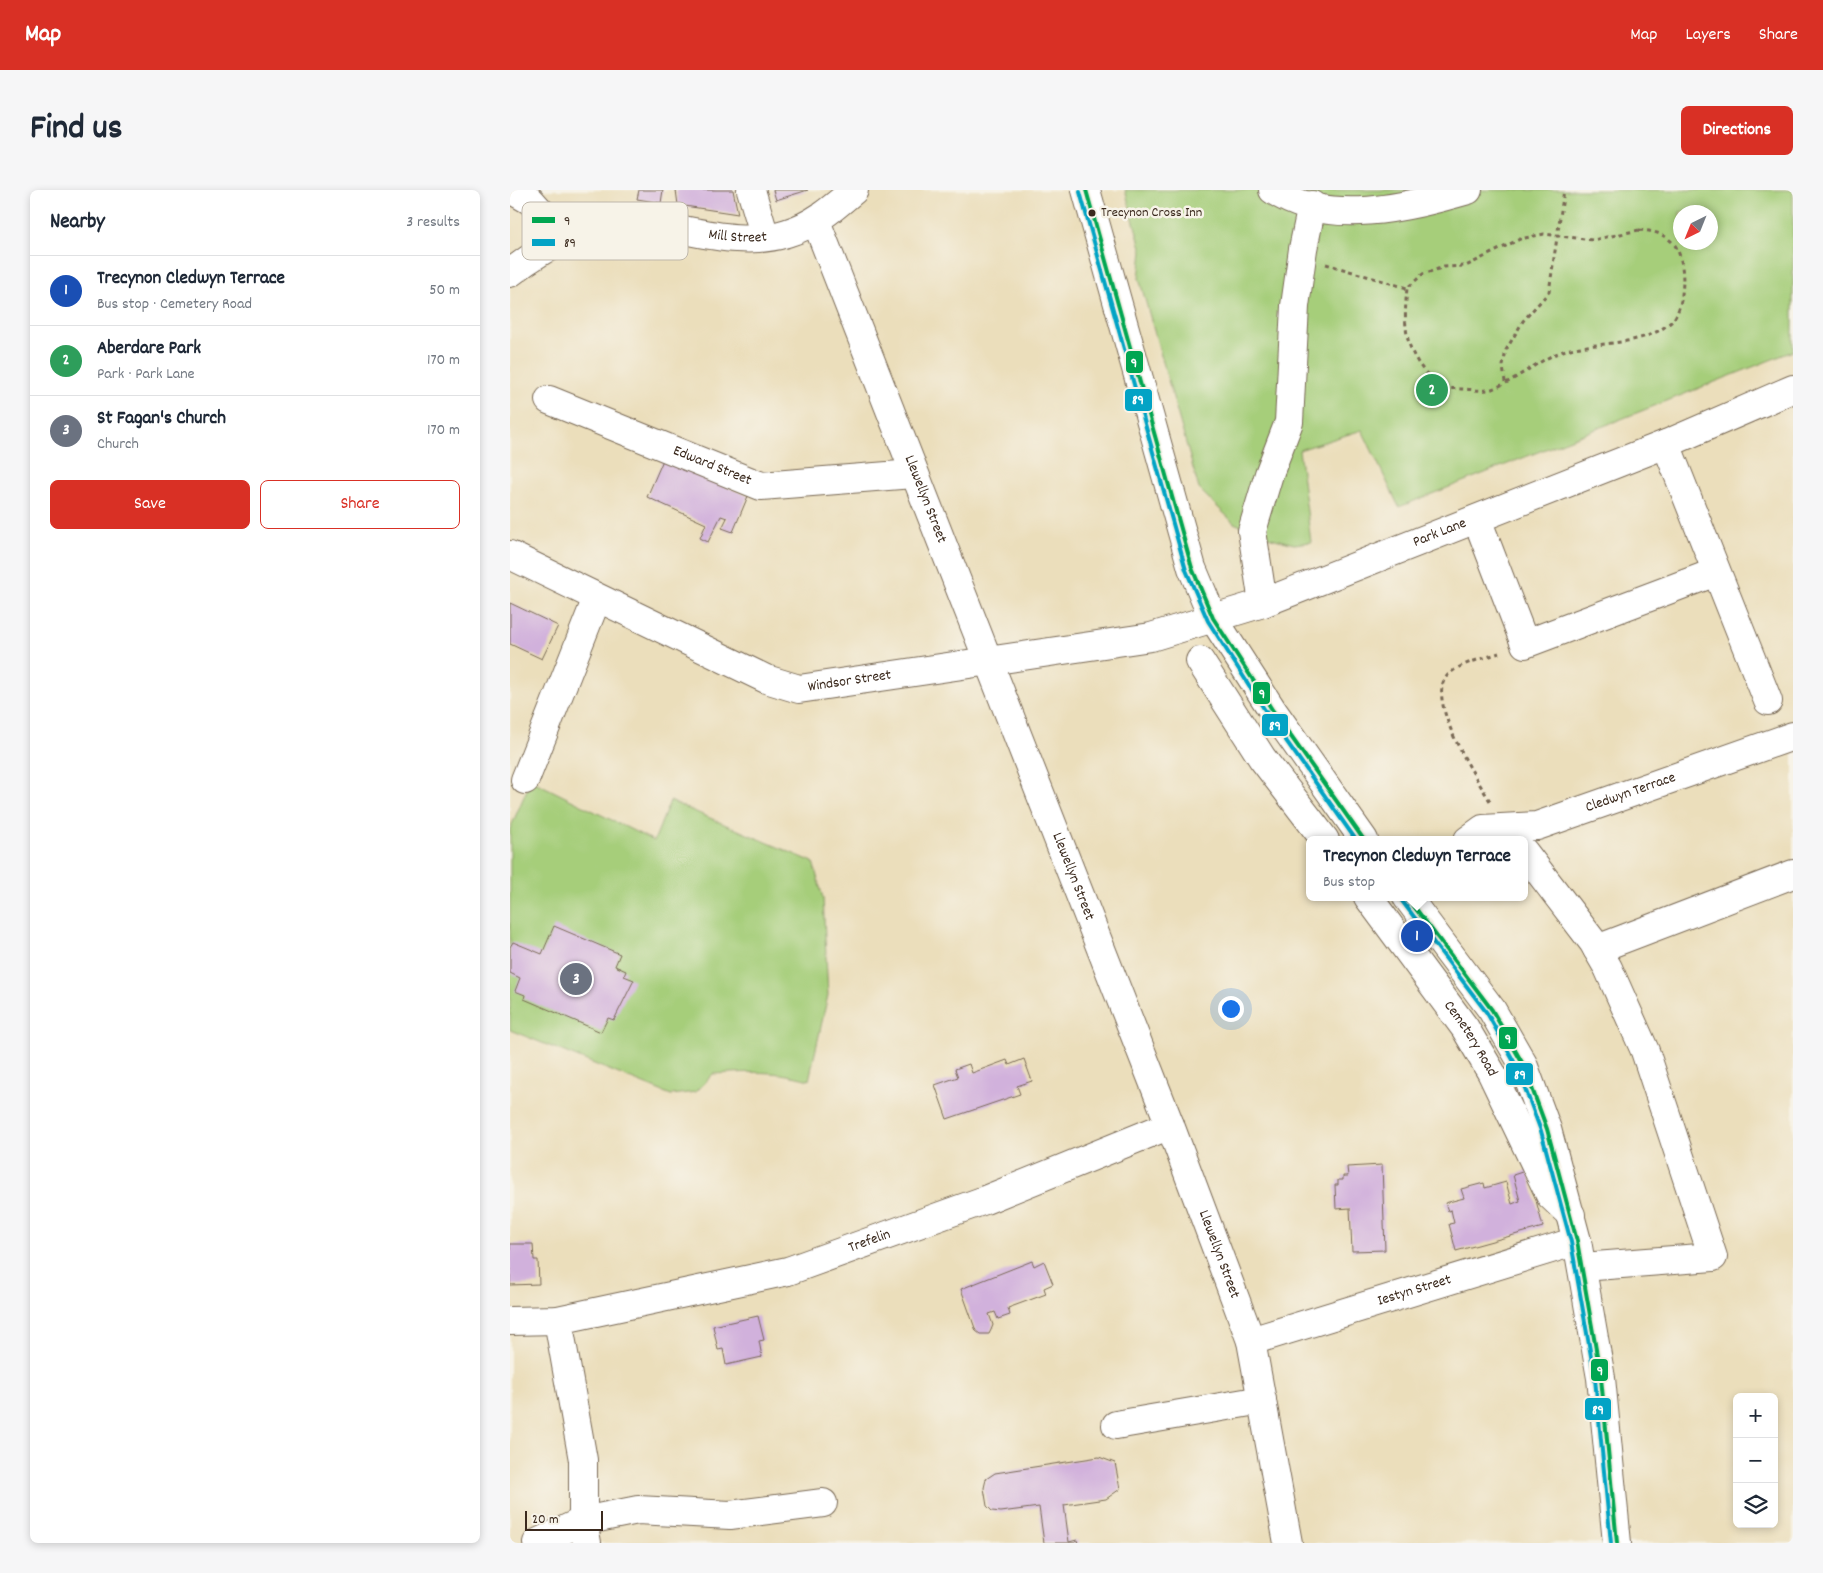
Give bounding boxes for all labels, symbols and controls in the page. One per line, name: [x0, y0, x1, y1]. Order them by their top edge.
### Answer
text: Map: [25, 18, 61, 52]
text: Map: [1630, 23, 1657, 48]
text: Layers: [1685, 23, 1731, 48]
text: Share: [1759, 23, 1798, 48]
text: Find us: [30, 105, 122, 155]
button: Directions: [1681, 106, 1793, 155]
legend: [522, 202, 688, 260]
place label: Trecynon Cross Inn: [1101, 203, 1202, 223]
north arrow: [1673, 205, 1718, 250]
text: Nearby: [50, 208, 105, 238]
marker: Trecynon Cross Inn: [1087, 208, 1097, 218]
text: 3 results: [406, 211, 460, 234]
text: 9: [564, 212, 570, 232]
street label: Mill Street: [707, 224, 769, 250]
text: 89: [564, 234, 576, 254]
text: Trecynon Cledwyn Terrace: [97, 266, 285, 293]
text: 1: [64, 279, 68, 302]
text: 50 m: [429, 279, 460, 302]
text: Bus stop · Cemetery Road: [97, 293, 252, 316]
text: Aberdare Park: [97, 336, 201, 363]
text: 2: [63, 349, 70, 372]
text: 170 m: [427, 349, 460, 372]
line badge: 9: [1125, 350, 1144, 374]
text: 9: [1131, 354, 1137, 374]
text: Park · Park Lane: [97, 363, 195, 386]
pin: 2: [1416, 371, 1448, 409]
line badge: 89: [1124, 388, 1153, 412]
text: 89: [1132, 391, 1144, 411]
text: St Fagan's Church: [97, 406, 226, 433]
text: 3: [62, 419, 70, 442]
text: 170 m: [427, 419, 460, 442]
text: Church: [97, 433, 139, 456]
street label: Edward Street: [669, 440, 755, 492]
street label: Llewellyn Street: [898, 452, 952, 547]
button: Save: [50, 480, 250, 529]
button: Share: [260, 480, 460, 529]
street label: Park Lane: [1410, 513, 1470, 554]
street label: Windsor Street: [806, 664, 893, 699]
line badge: 9: [1252, 681, 1271, 705]
text: 9: [1259, 685, 1265, 705]
line badge: 89: [1261, 713, 1289, 737]
text: 89: [1269, 717, 1281, 737]
street label: Cledwyn Terrace: [1583, 767, 1679, 819]
street label: Llewellyn Street: [1046, 829, 1100, 924]
popup: [1306, 836, 1528, 901]
text: Trecynon Cledwyn Terrace: [1323, 844, 1511, 871]
text: Bus stop: [1323, 871, 1375, 894]
pin: 1: [1401, 917, 1433, 955]
pin: 3: [560, 960, 592, 998]
your location: [1218, 996, 1244, 1022]
street label: Cemetery Road: [1438, 996, 1503, 1080]
line badge: 9: [1498, 1026, 1518, 1050]
text: 9: [1505, 1030, 1511, 1050]
line badge: 89: [1505, 1062, 1534, 1086]
text: 89: [1514, 1066, 1526, 1086]
street label: Llewellyn Street: [1192, 1207, 1245, 1302]
street label: Trefelin: [846, 1224, 894, 1259]
street label: Iestyn Street: [1375, 1269, 1455, 1313]
line badge: 9: [1590, 1358, 1609, 1382]
text: 9: [1597, 1362, 1603, 1382]
map controls: [1733, 1393, 1778, 1528]
button: +: [1733, 1393, 1778, 1438]
line badge: 89: [1584, 1397, 1612, 1421]
text: 89: [1592, 1401, 1604, 1421]
button: −: [1733, 1438, 1778, 1483]
button: layers: [1733, 1483, 1778, 1528]
scale bar: [525, 1508, 602, 1531]
text: 20 m: [532, 1510, 559, 1530]

